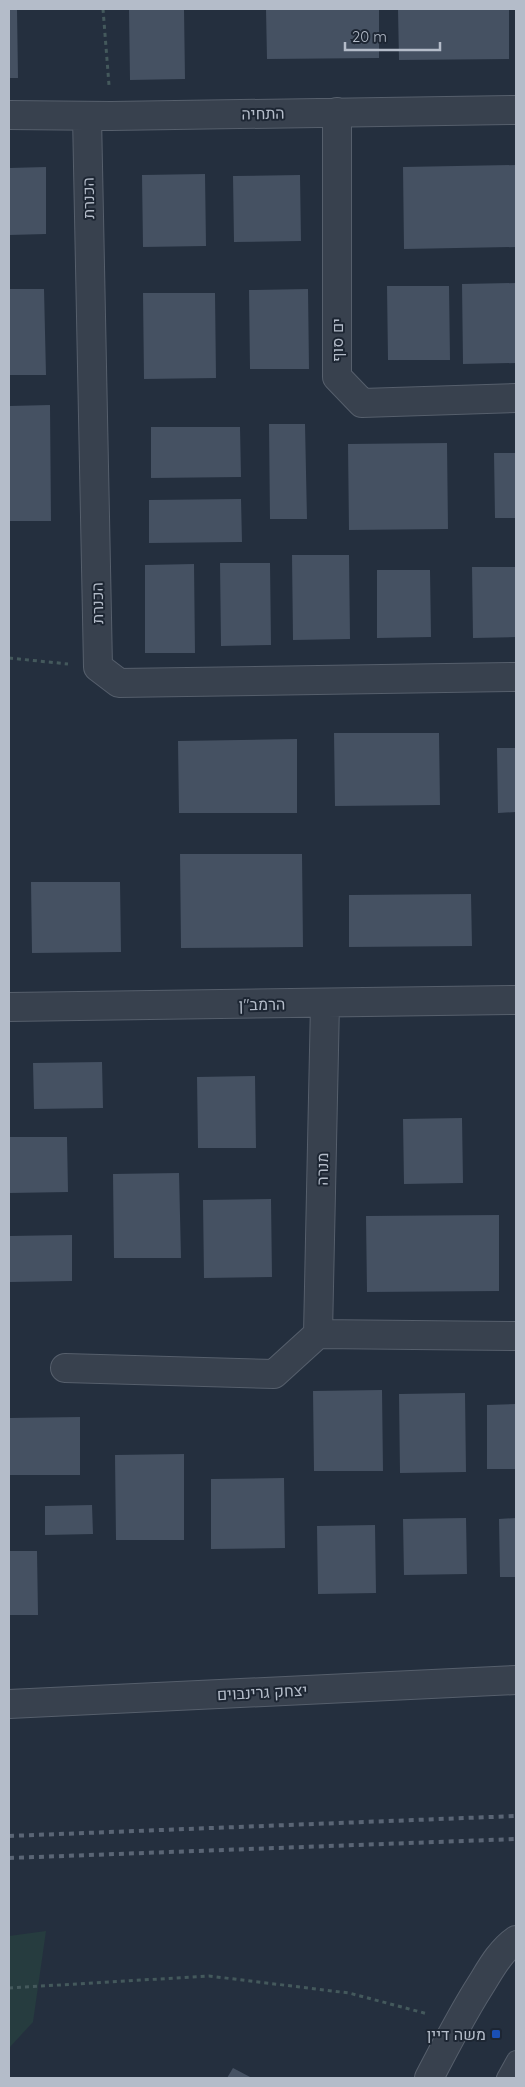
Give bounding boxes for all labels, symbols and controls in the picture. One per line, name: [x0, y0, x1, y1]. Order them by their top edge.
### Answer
scale bar: [345, 20, 440, 52]
text: 20 m: [352, 27, 387, 46]
street label: התחיה: [241, 103, 285, 123]
street label: הכנרת: [78, 177, 98, 219]
street label: ים סוף: [327, 318, 347, 362]
street label: הכנרת: [87, 582, 107, 624]
street label: הרמב"ן: [239, 994, 285, 1014]
street label: מנרה: [312, 1152, 332, 1186]
street label: יצחק גרינבוים: [216, 1680, 308, 1704]
place label: משה דיין: [427, 2024, 486, 2044]
marker: משה דיין: [490, 2028, 502, 2040]

